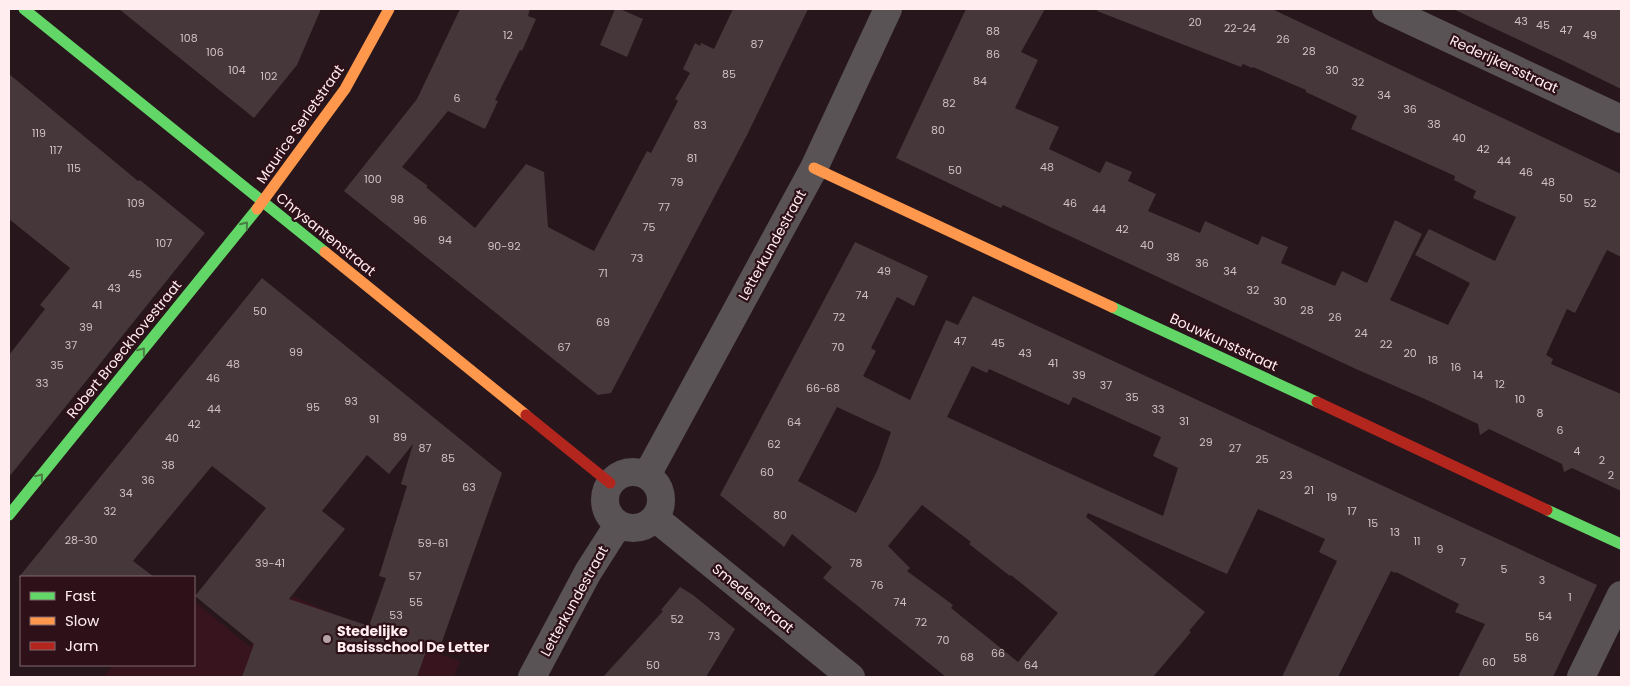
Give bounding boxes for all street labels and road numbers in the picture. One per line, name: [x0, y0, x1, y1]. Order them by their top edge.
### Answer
street label: Rederijkersstraat: [1447, 30, 1561, 98]
street label: Maurice Serletstraat: [251, 60, 349, 188]
street label: Letterkundestraat: [733, 186, 811, 304]
street label: Chrysantenstraat: [272, 188, 380, 280]
street label: Robert Broeckhovestraat: [62, 276, 186, 422]
street label: Bouwkunststraat: [1167, 308, 1281, 376]
street label: Letterkundestraat: [535, 542, 613, 660]
street label: Smedenstraat: [708, 559, 798, 637]

